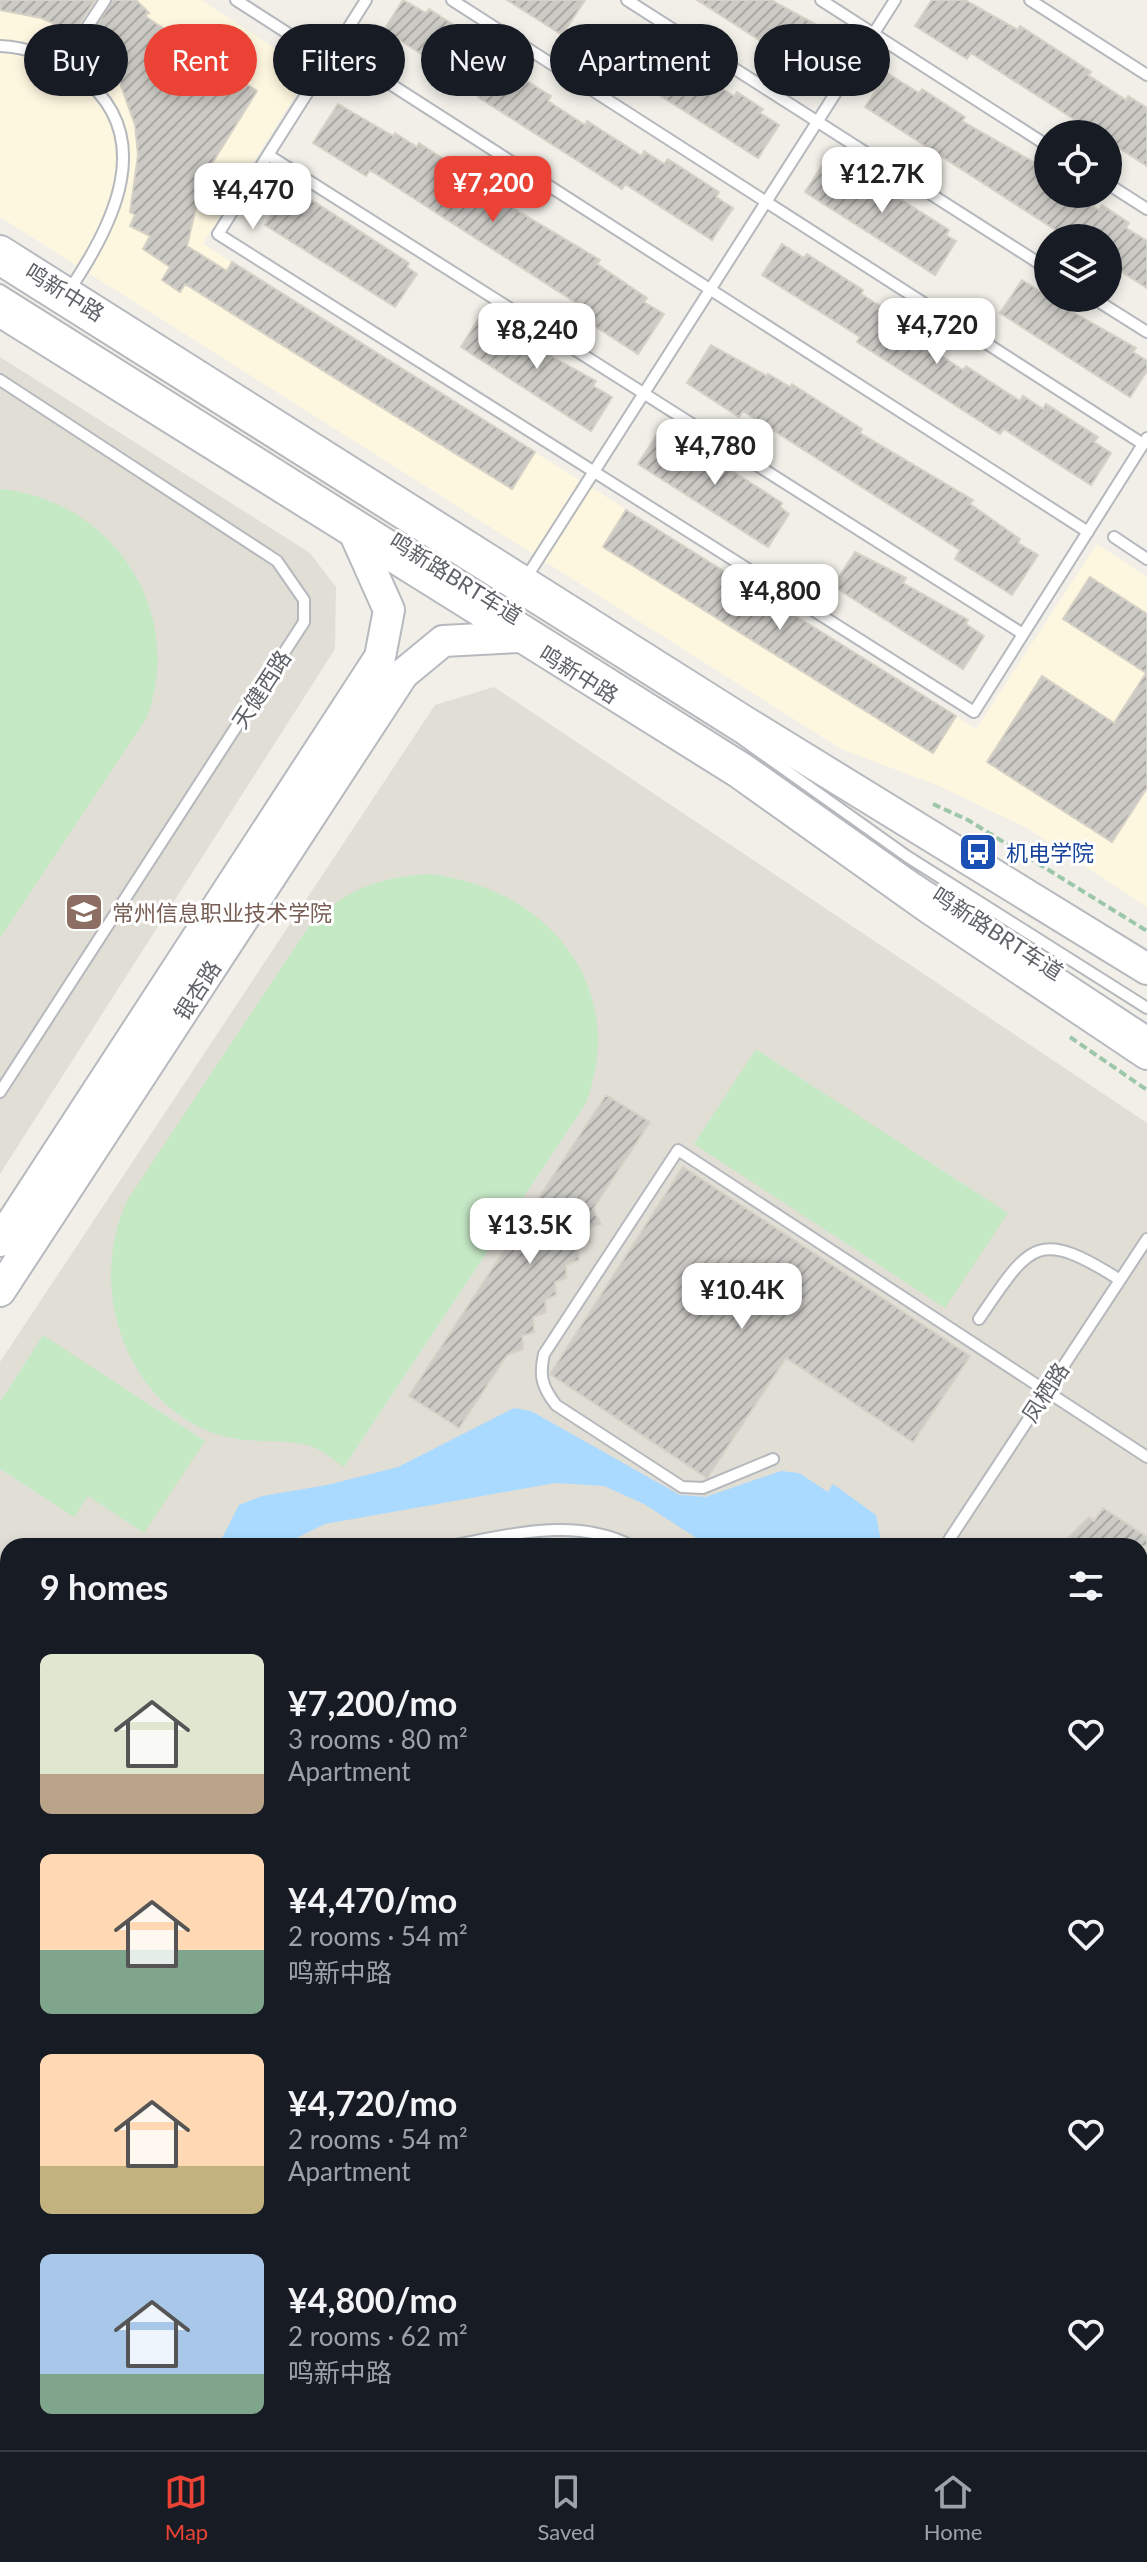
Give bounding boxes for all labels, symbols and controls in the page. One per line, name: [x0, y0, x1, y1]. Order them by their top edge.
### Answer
chip: Buy: [24, 24, 128, 96]
chip: Rent: [144, 24, 257, 96]
chip: Filters: [273, 24, 405, 96]
chip: New: [421, 24, 534, 96]
chip: Apartment: [550, 24, 738, 96]
chip: House: [754, 24, 890, 96]
map controls: [1034, 120, 1122, 312]
button: locate: [1034, 120, 1122, 208]
pin: ¥12.7K: [817, 147, 947, 215]
pin: ¥7,200: [428, 156, 558, 224]
text: ¥12.7K: [840, 157, 924, 189]
pin: ¥4,470: [188, 163, 318, 231]
text: ¥7,200: [452, 166, 534, 198]
text: ¥4,470: [212, 173, 294, 205]
button: layers: [1034, 224, 1122, 312]
street label: 鸣新中路: [21, 257, 109, 327]
pin: ¥4,720: [872, 298, 1002, 366]
pin: ¥8,240: [472, 303, 602, 371]
text: ¥4,720: [896, 308, 978, 340]
text: ¥8,240: [496, 313, 578, 345]
pin: ¥4,780: [650, 419, 780, 487]
text: ¥4,780: [674, 429, 756, 461]
street label: 鸣新路BRT车道: [385, 527, 527, 629]
pin: ¥4,800: [715, 564, 845, 632]
text: ¥4,800: [739, 574, 821, 606]
street label: 鸣新中路: [535, 639, 623, 709]
street label: 天健西路: [226, 645, 296, 733]
bus stop icon: 机电学院: [957, 831, 999, 873]
place label: 机电学院: [1006, 839, 1094, 866]
street label: 鸣新路BRT车道: [928, 881, 1068, 985]
school or university icon: 常州信息职业技术学院: [63, 891, 105, 933]
place label: 常州信息职业技术学院: [112, 899, 332, 926]
street label: 银杏路: [168, 955, 226, 1025]
pin: ¥13.5K: [465, 1198, 595, 1266]
text: ¥13.5K: [488, 1208, 572, 1240]
pin: ¥10.4K: [677, 1263, 807, 1331]
text: ¥10.4K: [700, 1273, 784, 1305]
street label: 凤栖路: [1016, 1357, 1074, 1427]
icon: filters: [1064, 1564, 1108, 1608]
text: 9 homes: [40, 1566, 168, 1607]
text: ¥7,200/mo: [288, 1682, 457, 1723]
icon: home: [104, 1686, 200, 1782]
icon: heart: [1064, 1712, 1108, 1756]
text: 3 rooms · 80 m²: [288, 1723, 468, 1755]
text: Apartment: [288, 1755, 411, 1787]
text: ¥4,470/mo: [288, 1879, 457, 1920]
icon: home: [104, 1886, 200, 1982]
icon: heart: [1064, 1912, 1108, 1956]
text: 2 rooms · 54 m²: [288, 1920, 468, 1952]
text: 鸣新中路: [288, 1956, 392, 1988]
text: ¥4,720/mo: [288, 2082, 457, 2123]
icon: home: [104, 2086, 200, 2182]
icon: heart: [1064, 2112, 1108, 2156]
text: 2 rooms · 54 m²: [288, 2123, 468, 2155]
text: Apartment: [288, 2155, 411, 2187]
text: ¥4,800/mo: [288, 2279, 457, 2320]
icon: home: [104, 2286, 200, 2382]
icon: heart: [1064, 2312, 1108, 2356]
text: 2 rooms · 62 m²: [288, 2320, 468, 2352]
text: 鸣新中路: [288, 2356, 392, 2388]
tab: Map: [164, 2470, 208, 2545]
tab: Saved: [537, 2470, 595, 2545]
tab: Home: [924, 2470, 982, 2545]

